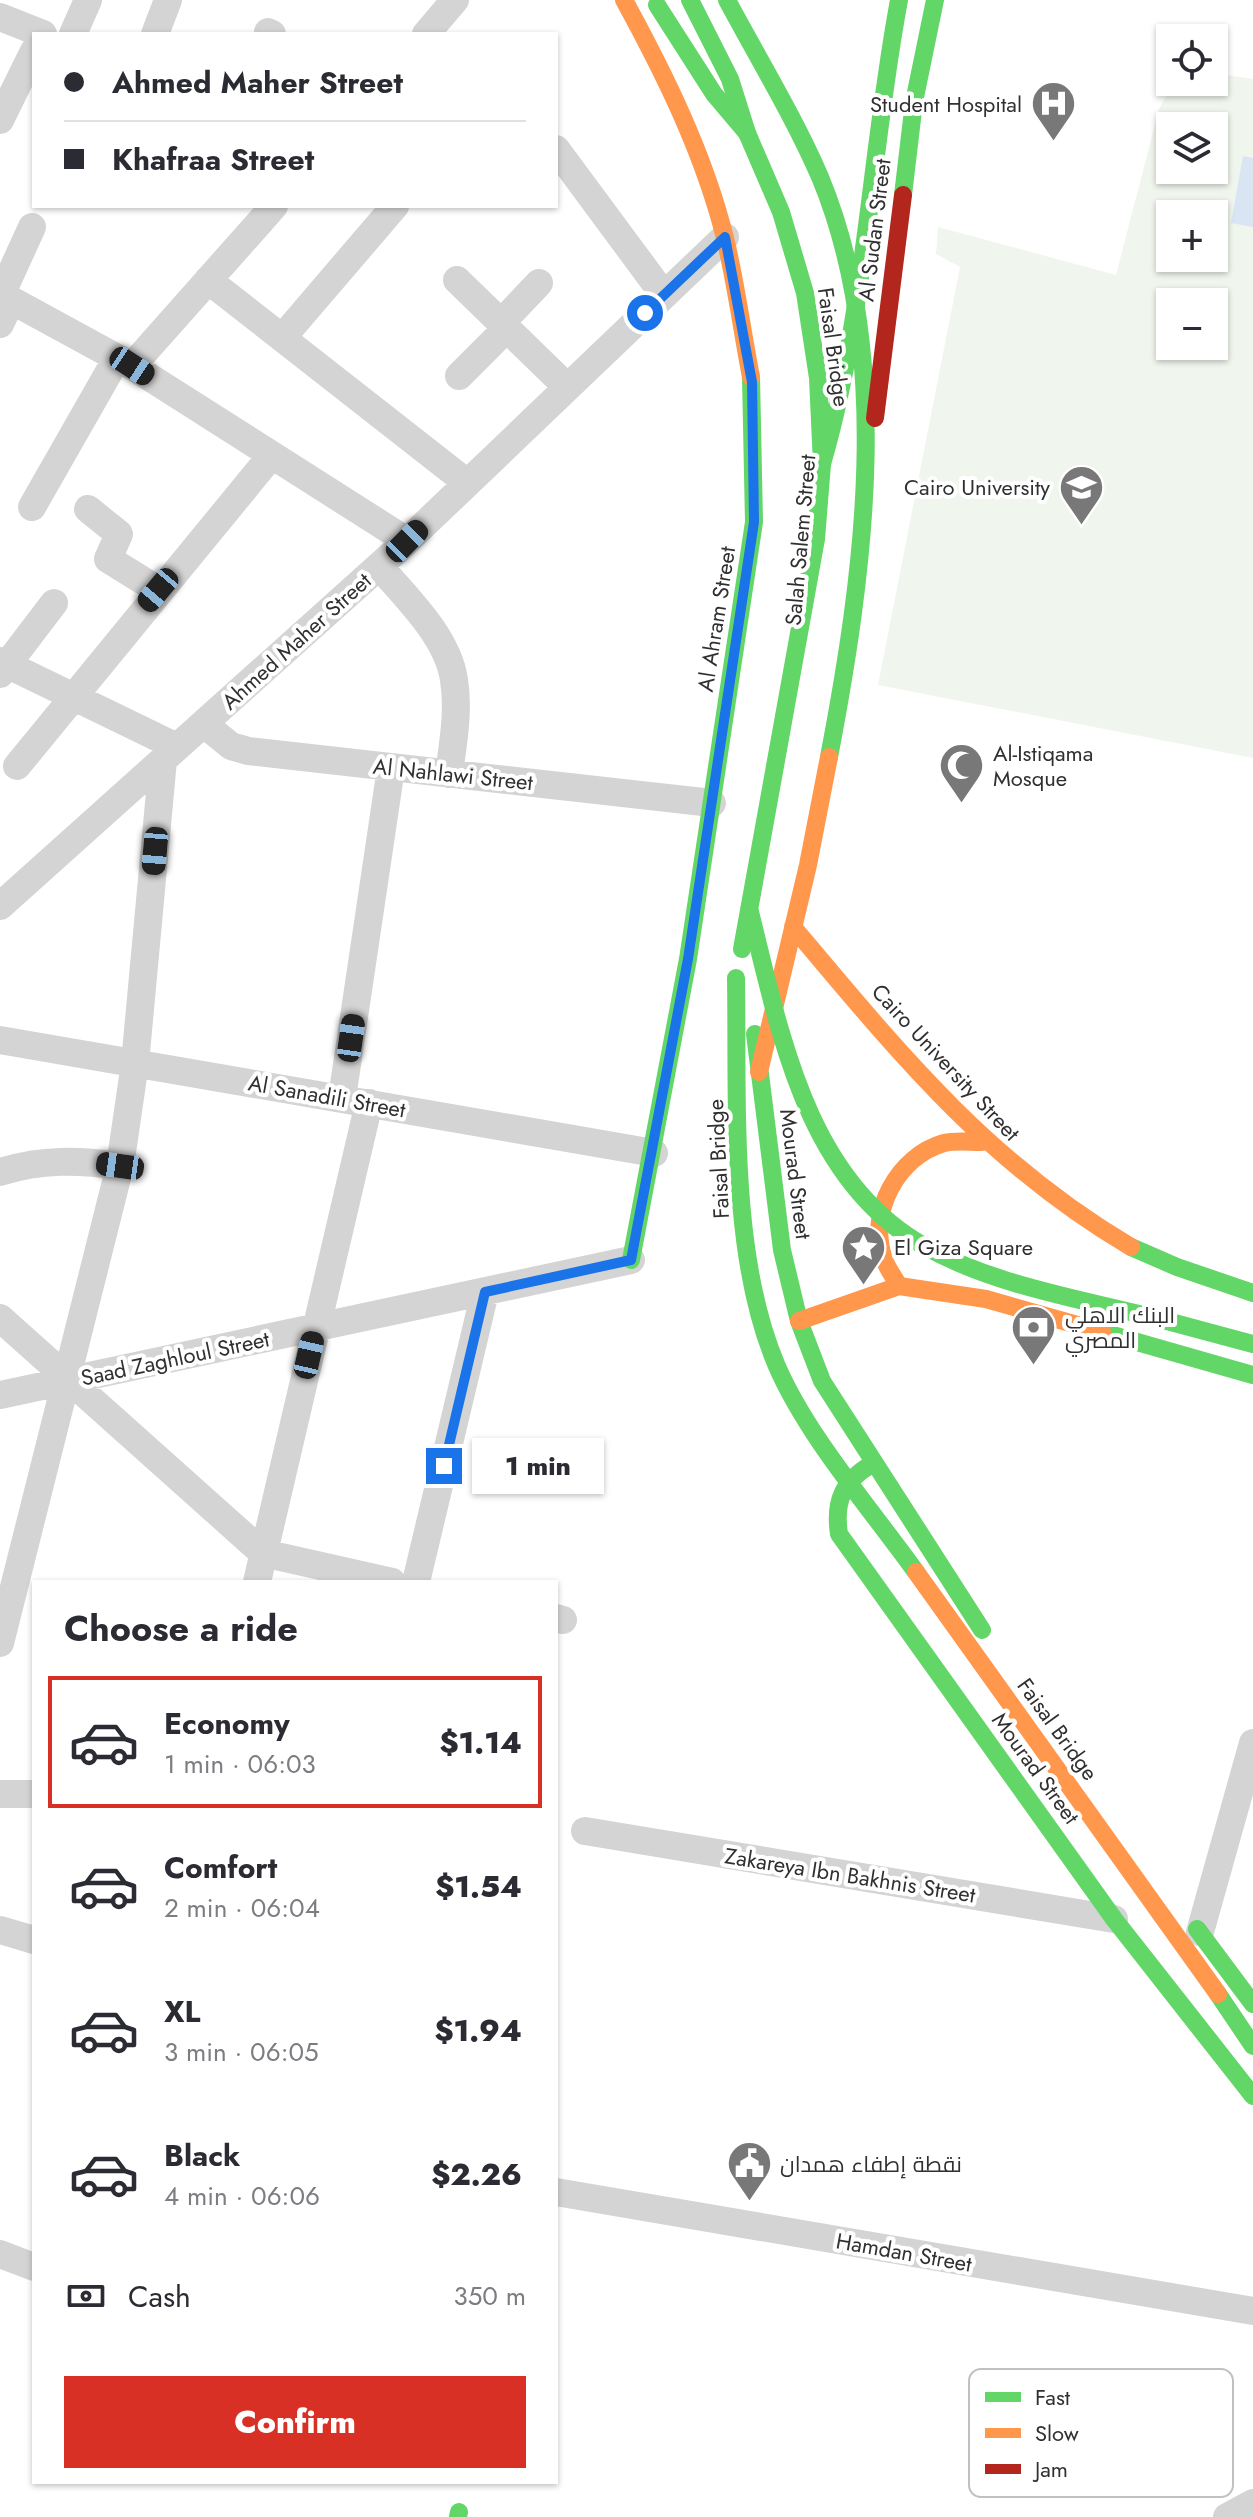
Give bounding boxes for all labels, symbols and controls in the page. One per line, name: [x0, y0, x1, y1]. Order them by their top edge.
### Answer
map controls: [1156, 24, 1228, 360]
button: locate: [1156, 24, 1228, 96]
text: Ahmed Maher Street: [112, 61, 403, 104]
hospital icon: Student Hospital: [1029, 80, 1077, 143]
place label: Student Hospital: [870, 88, 1022, 120]
button: layers: [1156, 112, 1228, 184]
text: Khafraa Street: [112, 138, 314, 181]
street label: Al Sudan Street: [849, 156, 899, 303]
button: +: [1156, 200, 1228, 272]
street label: Faisal Bridge: [810, 286, 858, 408]
button: −: [1156, 288, 1228, 360]
route start: [627, 295, 663, 331]
car: [105, 343, 159, 389]
street label: Salah Salem Street: [777, 452, 823, 627]
school or university icon: Cairo University: [1057, 463, 1105, 526]
place label: Cairo University: [904, 471, 1050, 503]
car: [382, 516, 432, 566]
street label: Al Ahram Street: [689, 543, 743, 694]
car: [133, 564, 183, 616]
street label: Ahmed Maher Street: [214, 565, 378, 717]
place label: Al-Istiqama Mosque: [993, 737, 1093, 794]
mosque icon: Al-Istiqama Mosque: [938, 742, 986, 805]
street label: Al Nahlawi Street: [371, 750, 535, 798]
car: [141, 826, 169, 876]
street label: Cairo University Street: [864, 976, 1028, 1148]
car: [336, 1013, 366, 1063]
street label: Al Sanadili Street: [246, 1066, 409, 1126]
street label: Faisal Bridge: [699, 1098, 737, 1220]
street label: Mourad Street: [772, 1107, 820, 1242]
car: [95, 1151, 145, 1181]
place icon: El Giza Square: [839, 1223, 887, 1286]
place label: El Giza Square: [894, 1231, 1033, 1263]
place label: البنك الاهلي المصري: [1065, 1299, 1175, 1357]
bank icon: البنك الاهلي المصري: [1010, 1304, 1058, 1367]
street label: Saad Zaghloul Street: [78, 1322, 273, 1394]
car: [292, 1329, 326, 1381]
callout: 1 min: [472, 1438, 604, 1494]
text: 1 min: [505, 1447, 571, 1485]
route end: [426, 1448, 462, 1484]
text: Choose a ride: [64, 1602, 298, 1654]
street label: Faisal Bridge: [1010, 1671, 1106, 1787]
text: Economy: [164, 1702, 290, 1745]
icon: car: [68, 1706, 140, 1778]
street label: Mourad Street: [985, 1706, 1088, 1831]
text: $1.14: [440, 1721, 522, 1764]
text: 1 min · 06:03: [164, 1745, 316, 1783]
street label: Zakareya Ibn Bakhnis Street: [722, 1839, 978, 1911]
text: Comfort: [164, 1846, 277, 1889]
icon: car: [68, 1850, 140, 1922]
text: $1.54: [435, 1865, 522, 1908]
text: 2 min · 06:04: [164, 1889, 320, 1927]
text: XL: [164, 1990, 200, 2033]
icon: car: [68, 1994, 140, 2066]
text: $1.94: [434, 2009, 522, 2052]
text: 3 min · 06:05: [164, 2033, 319, 2071]
text: Black: [164, 2134, 240, 2177]
icon: car: [68, 2138, 140, 2210]
public building icon: نقطة إطفاء همدان: [725, 2140, 773, 2203]
place label: نقطة إطفاء همدان: [780, 2148, 962, 2180]
text: $2.26: [431, 2153, 522, 2196]
text: 4 min · 06:06: [164, 2177, 320, 2215]
street label: Hamdan Street: [834, 2224, 975, 2280]
icon: cash: [64, 2274, 108, 2318]
text: Cash: [128, 2275, 191, 2318]
text: 350 m: [453, 2277, 526, 2315]
legend: [969, 2369, 1233, 2497]
button: Confirm: [64, 2376, 526, 2468]
text: Fast: [1035, 2381, 1071, 2413]
text: Slow: [1035, 2417, 1079, 2449]
text: Jam: [1032, 2453, 1068, 2485]

